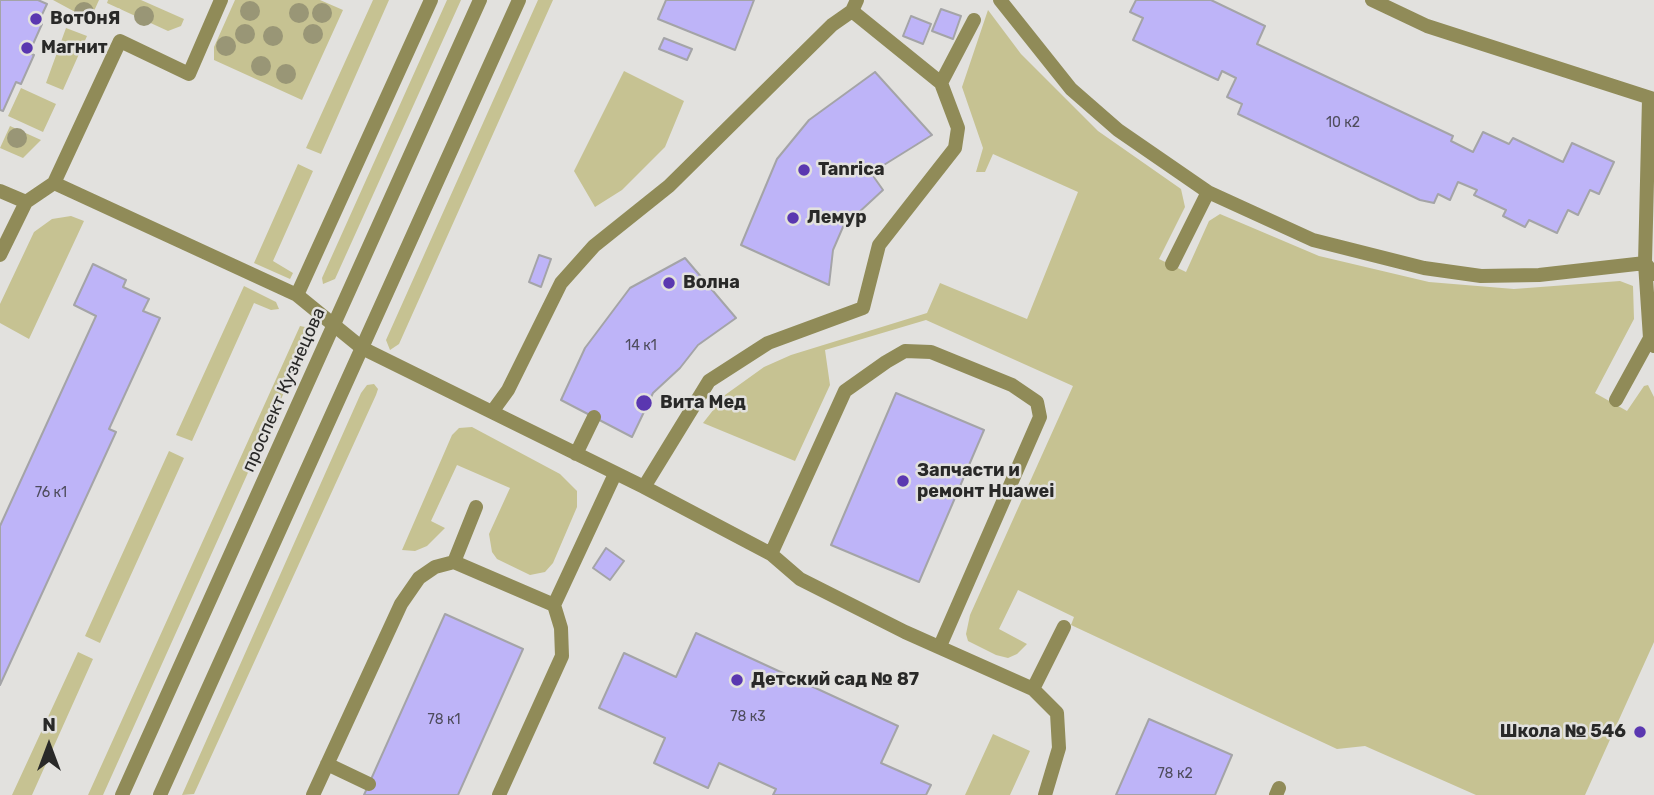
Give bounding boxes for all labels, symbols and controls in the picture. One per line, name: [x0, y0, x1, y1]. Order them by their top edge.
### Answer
place label: ВотОнЯ: [50, 8, 120, 30]
marker: ВотОнЯ: [28, 11, 44, 27]
place label: Магнит: [41, 37, 108, 59]
marker: Магнит: [19, 40, 35, 56]
house number: 10 к2: [1326, 115, 1360, 131]
place label: Tanrica: [818, 159, 885, 181]
marker: Tanrica: [796, 162, 812, 178]
place label: Лемур: [807, 207, 866, 229]
marker: Лемур: [785, 210, 801, 226]
place label: Волна: [683, 272, 740, 294]
marker: Волна: [661, 275, 677, 291]
street label: проспект Кузнецова: [238, 304, 330, 476]
house number: 14 к1: [625, 338, 657, 354]
place label: Вита Мед: [660, 392, 746, 414]
marker: Вита Мед: [634, 393, 654, 413]
place label: Запчасти и ремонт Huawei: [917, 460, 1054, 503]
marker: Запчасти и ремонт Huawei: [895, 473, 911, 489]
house number: 76 к1: [35, 485, 67, 501]
place label: Детский сад № 87: [751, 669, 919, 691]
marker: Детский сад № 87: [729, 672, 745, 688]
house number: 78 к3: [730, 709, 766, 725]
north arrow: [14, 711, 84, 781]
house number: 78 к1: [427, 712, 461, 728]
text: N: [42, 713, 56, 736]
place label: Школа № 546: [1500, 721, 1626, 743]
marker: Школа № 546: [1632, 724, 1648, 740]
house number: 78 к2: [1157, 766, 1193, 782]

